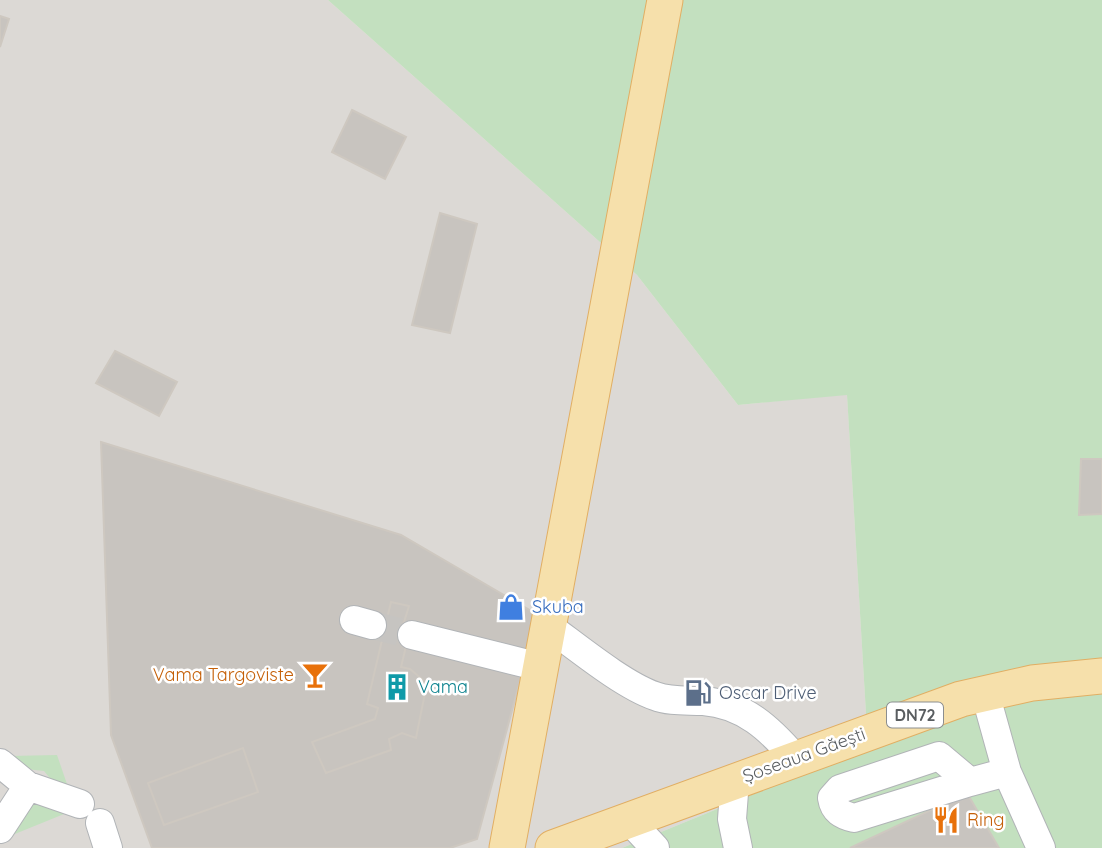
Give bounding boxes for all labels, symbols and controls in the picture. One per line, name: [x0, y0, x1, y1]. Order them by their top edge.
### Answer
shop icon: Skuba: [496, 592, 526, 622]
place label: Skuba: [532, 595, 584, 618]
bar icon: Vama Targoviste: [300, 660, 330, 690]
place label: Vama Targoviste: [153, 663, 294, 686]
building icon: Vama: [382, 672, 412, 702]
place label: Vama: [418, 675, 468, 698]
fuel station icon: Oscar Drive: [683, 678, 713, 708]
place label: Oscar Drive: [719, 681, 817, 704]
road number: DN72: [887, 702, 943, 728]
street label: Șoseaua Găești: [739, 722, 868, 787]
restaurant icon: Ring: [931, 805, 961, 835]
place label: Ring: [967, 808, 1005, 831]

